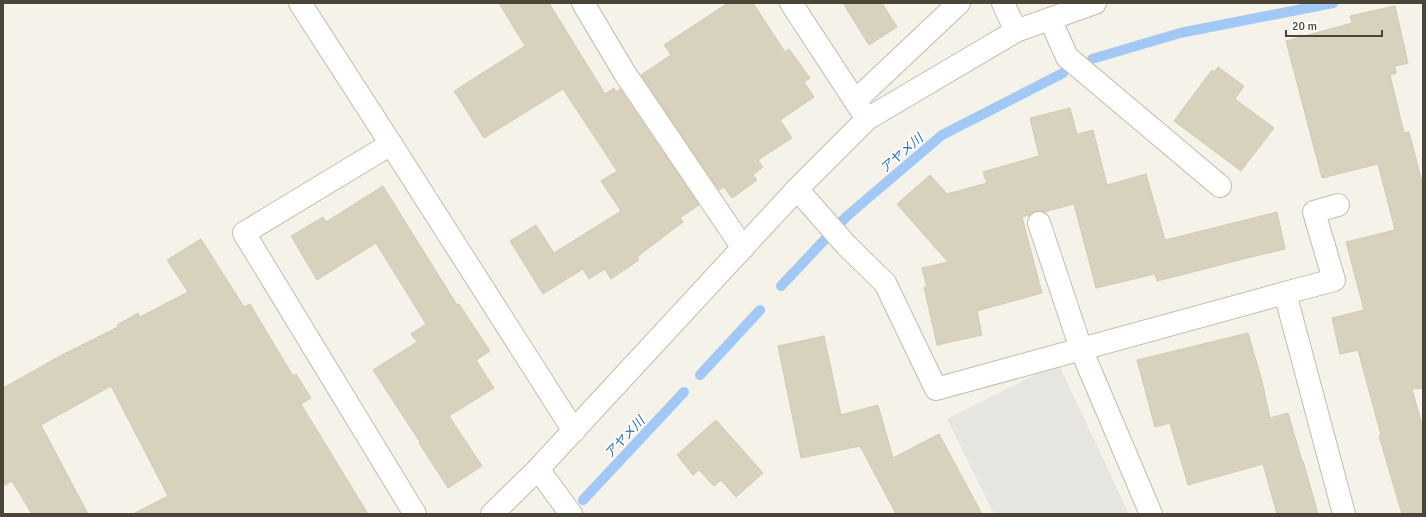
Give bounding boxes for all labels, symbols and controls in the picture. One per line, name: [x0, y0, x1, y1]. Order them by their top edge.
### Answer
scale bar: [1286, 12, 1382, 38]
text: 20 m: [1292, 19, 1317, 34]
water label: アヤメ川: [877, 129, 928, 177]
water label: アヤメ川: [601, 412, 650, 462]

